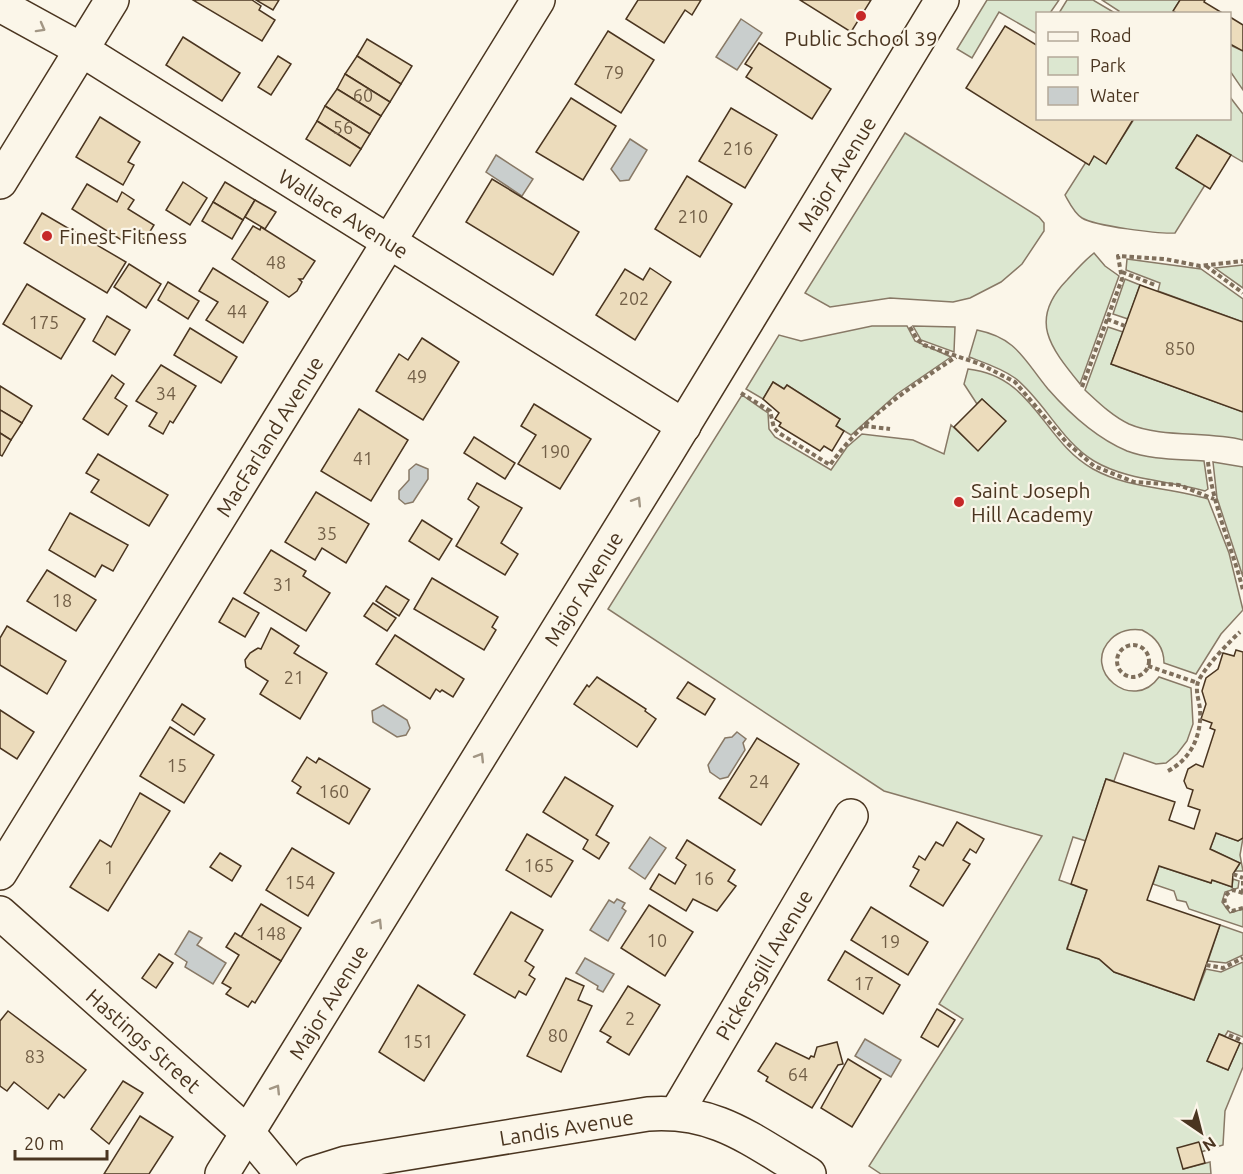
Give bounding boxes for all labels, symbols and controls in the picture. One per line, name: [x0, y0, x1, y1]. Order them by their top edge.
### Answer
marker: Public School 39: [854, 9, 868, 23]
legend: [1036, 12, 1231, 120]
one-way arrow: [35, 20, 45, 32]
text: Road: [1090, 25, 1132, 45]
place label: Public School 39: [784, 26, 938, 50]
text: Park: [1090, 55, 1126, 75]
house number: 79: [604, 62, 624, 82]
house number: 60: [353, 85, 373, 105]
text: Water: [1090, 85, 1140, 105]
street label: Major Avenue: [792, 112, 881, 235]
house number: 56: [333, 117, 353, 137]
house number: 216: [723, 138, 753, 158]
street label: Wallace Avenue: [274, 164, 413, 263]
house number: 210: [678, 206, 708, 226]
place label: Finest Fitness: [59, 224, 187, 248]
marker: Finest Fitness: [40, 229, 54, 243]
house number: 48: [266, 252, 286, 272]
house number: 202: [619, 288, 649, 308]
house number: 44: [227, 301, 247, 321]
house number: 175: [29, 312, 59, 332]
house number: 850: [1165, 338, 1195, 358]
street label: MacFarland Avenue: [211, 352, 328, 521]
house number: 49: [407, 366, 427, 386]
house number: 34: [156, 383, 176, 403]
house number: 190: [540, 441, 570, 461]
house number: 41: [353, 448, 373, 468]
place label: Saint Joseph Hill Academy: [971, 478, 1093, 526]
marker: Saint Joseph Hill Academy: [952, 495, 966, 509]
one-way arrow: [630, 497, 642, 507]
house number: 35: [317, 523, 337, 543]
street label: Major Avenue: [539, 527, 628, 650]
house number: 31: [273, 574, 293, 594]
house number: 18: [52, 590, 72, 610]
house number: 21: [284, 667, 304, 687]
one-way arrow: [473, 753, 485, 763]
house number: 15: [167, 755, 187, 775]
house number: 24: [749, 771, 769, 791]
house number: 160: [319, 781, 349, 801]
house number: 165: [524, 855, 554, 875]
house number: 1: [104, 857, 114, 877]
house number: 16: [694, 868, 714, 888]
house number: 154: [285, 872, 315, 892]
street label: Pickersgill Avenue: [710, 885, 817, 1044]
one-way arrow: [371, 919, 383, 929]
house number: 148: [256, 923, 286, 943]
house number: 10: [647, 930, 667, 950]
house number: 19: [880, 931, 900, 951]
street label: Major Avenue: [284, 940, 372, 1064]
house number: 17: [854, 973, 874, 993]
street label: Hastings Street: [82, 983, 206, 1097]
house number: 2: [625, 1008, 635, 1028]
house number: 80: [548, 1025, 568, 1045]
house number: 151: [403, 1031, 433, 1051]
house number: 83: [25, 1046, 45, 1066]
house number: 64: [788, 1064, 808, 1084]
one-way arrow: [269, 1085, 281, 1095]
north arrow: [1171, 1102, 1231, 1162]
street label: Landis Avenue: [498, 1105, 635, 1150]
scale bar: [15, 1123, 106, 1161]
text: 20 m: [24, 1133, 64, 1153]
text: N: [1200, 1133, 1220, 1155]

